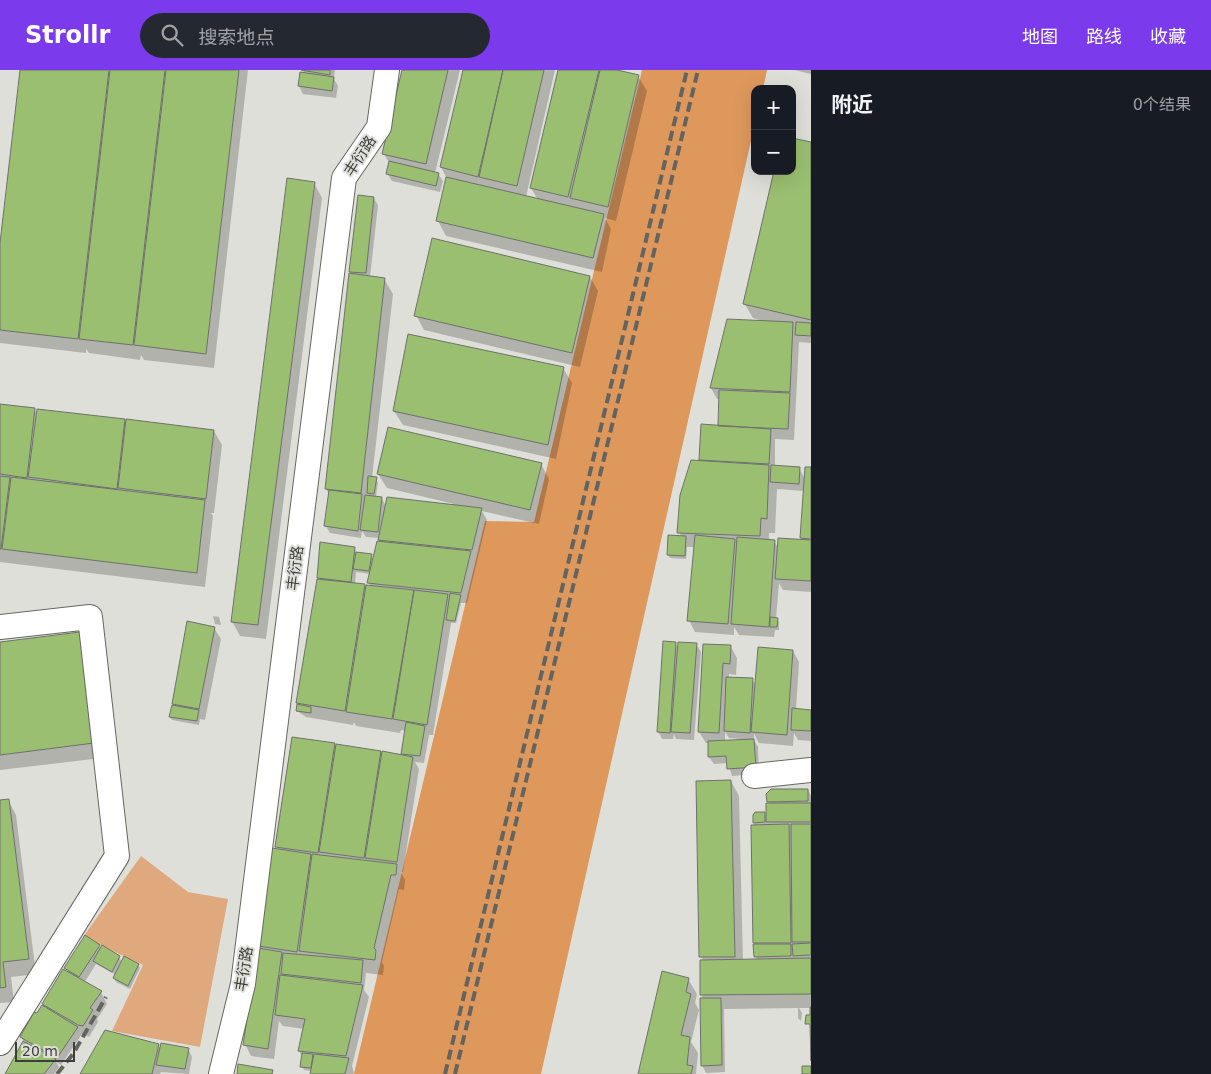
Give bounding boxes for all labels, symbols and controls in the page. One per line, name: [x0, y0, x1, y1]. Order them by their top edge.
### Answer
search box: [140, 13, 490, 58]
text: Strollr: [25, 21, 110, 49]
icon: search: [158, 21, 186, 49]
text: 搜索地点: [198, 26, 274, 48]
text: 地图: [1022, 26, 1058, 47]
text: 路线: [1086, 26, 1122, 47]
text: 收藏: [1150, 26, 1186, 47]
map controls: [751, 85, 796, 175]
button: +: [751, 85, 796, 130]
text: 附近: [831, 93, 873, 117]
text: 0个结果: [1133, 95, 1191, 114]
button: −: [751, 130, 796, 175]
street label: 丰衍路: [340, 132, 380, 180]
street label: 丰衍路: [283, 545, 307, 591]
street label: 丰衍路: [232, 945, 256, 993]
scale bar: [15, 1039, 75, 1062]
text: 20 m: [22, 1043, 58, 1059]

